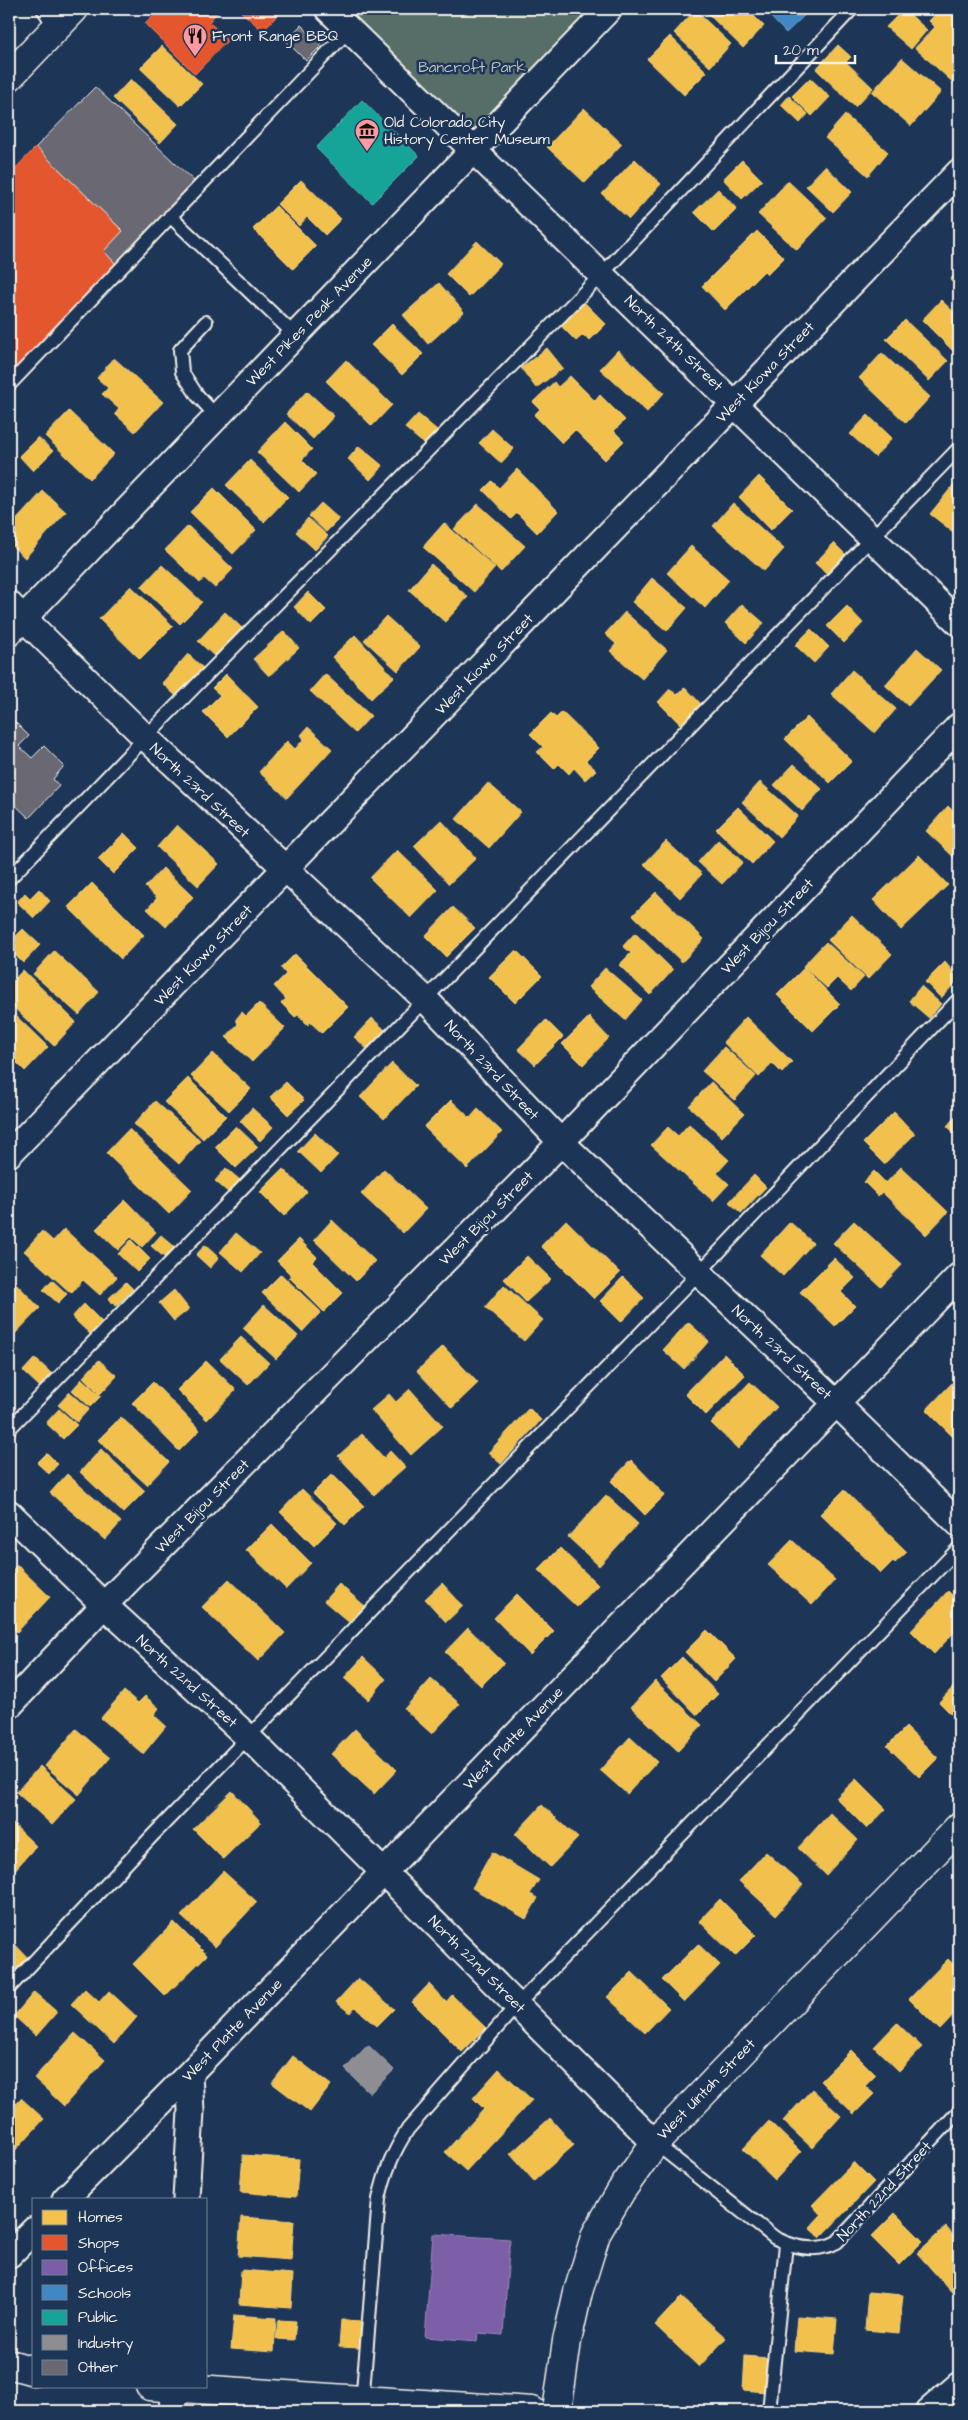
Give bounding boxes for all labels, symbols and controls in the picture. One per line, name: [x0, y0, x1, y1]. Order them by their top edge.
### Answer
restaurant icon: Front Range BBQ: [182, 23, 208, 57]
place label: Front Range BBQ: [212, 26, 339, 48]
scale bar: [776, 32, 854, 64]
text: 20 m: [783, 40, 819, 61]
park label: Bancroft Park: [418, 57, 526, 78]
place label: Old Colorado City History Center Museum: [384, 112, 550, 151]
museum icon: Old Colorado City History Center Museum: [354, 118, 380, 152]
street label: West Pikes Peak Avenue: [241, 252, 377, 391]
street label: North 24th Street: [620, 291, 728, 396]
street label: West Kiowa Street: [711, 317, 819, 428]
street label: West Kiowa Street: [430, 609, 538, 720]
street label: North 23rd Street: [145, 738, 254, 842]
street label: West Bijou Street: [716, 874, 819, 979]
street label: West Kiowa Street: [149, 900, 257, 1011]
street label: North 23rd Street: [440, 1016, 544, 1125]
street label: West Bijou Street: [434, 1166, 538, 1270]
street label: North 23rd Street: [727, 1300, 836, 1404]
street label: West Bijou Street: [150, 1454, 254, 1558]
street label: North 22nd Street: [131, 1630, 242, 1733]
street label: West Platte Avenue: [458, 1682, 568, 1795]
street label: North 22nd Street: [423, 1911, 530, 2018]
street label: West Platte Avenue: [177, 1974, 287, 2087]
street label: West Uintah Street: [652, 2034, 760, 2145]
street label: North 22nd Street: [832, 2137, 936, 2246]
legend: [32, 2198, 208, 2388]
text: Homes: [78, 2207, 123, 2228]
text: Shops: [78, 2233, 120, 2254]
text: Offices: [78, 2257, 134, 2278]
text: Schools: [78, 2283, 132, 2304]
text: Public: [78, 2307, 118, 2328]
text: Industry: [78, 2333, 133, 2355]
text: Other: [78, 2357, 118, 2378]

